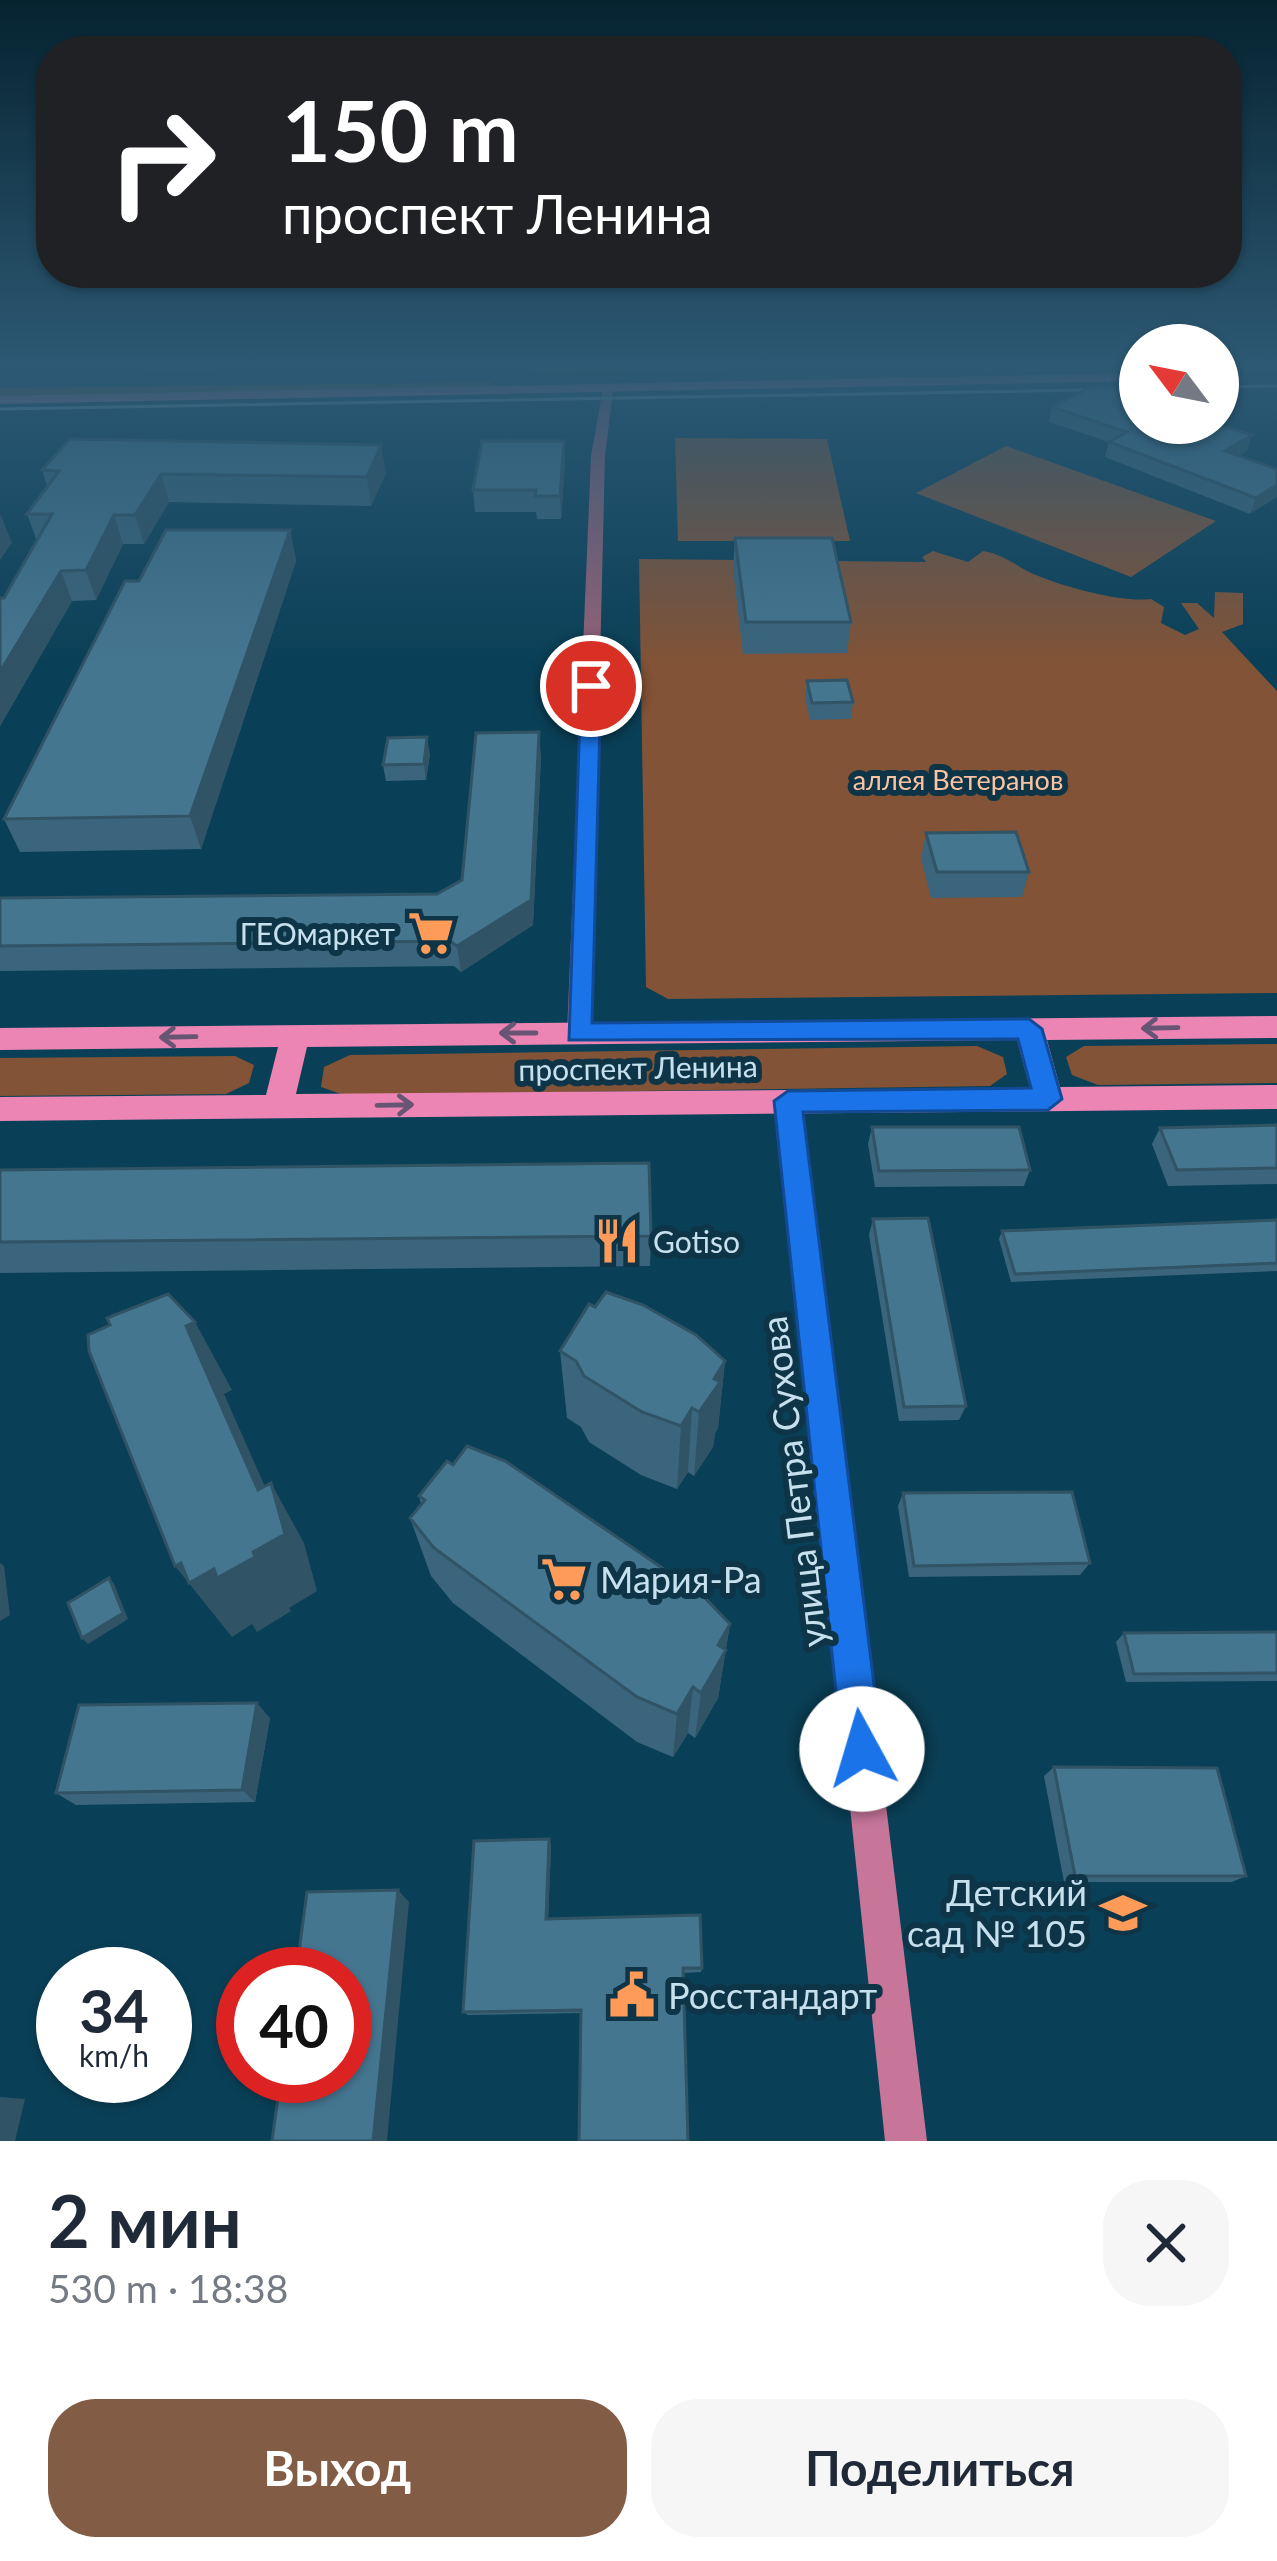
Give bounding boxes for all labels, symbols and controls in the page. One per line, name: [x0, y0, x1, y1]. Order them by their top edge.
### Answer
text: 150 m: [282, 79, 519, 180]
icon: right: [84, 84, 240, 240]
text: проспект Ленина: [282, 181, 713, 246]
north arrow: [1119, 324, 1239, 444]
map controls: [1119, 324, 1239, 444]
pin: [540, 635, 642, 737]
icon: arrive: [558, 653, 624, 719]
park label: аллея Ветеранов: [853, 763, 1063, 796]
supermarket icon: ГЕОмаркет: [406, 908, 456, 958]
place label: ГЕОмаркет: [240, 915, 395, 951]
one-way arrow: [1141, 1017, 1180, 1039]
one-way arrow: [499, 1022, 538, 1044]
one-way arrow: [159, 1026, 198, 1048]
street label: проспект Ленина: [518, 1047, 758, 1087]
one-way arrow: [375, 1094, 414, 1116]
restaurant icon: Gotiso: [592, 1216, 642, 1266]
place label: Gotiso: [653, 1223, 740, 1259]
street label: улица Петра Сухова: [751, 1314, 835, 1650]
supermarket icon: Мария-Ра: [539, 1554, 589, 1604]
place label: Мария-Ра: [600, 1557, 762, 1601]
position arrow: [799, 1686, 925, 1812]
place label: Детский сад № 105: [907, 1870, 1087, 1955]
school or university icon: Детский сад № 105: [1098, 1888, 1148, 1938]
speed limit sign: 40: [216, 1947, 372, 2103]
public building icon: Росстандарт: [607, 1970, 657, 2020]
place label: Росстандарт: [668, 1973, 877, 2017]
text: 34: [79, 1974, 149, 2046]
text: km/h: [79, 2037, 149, 2073]
text: 2 мин: [48, 2177, 242, 2263]
button: close: [1103, 2180, 1229, 2306]
text: 530 m · 18:38: [48, 2265, 288, 2311]
button: Выход: [48, 2399, 627, 2537]
button: Поделиться: [651, 2399, 1229, 2537]

